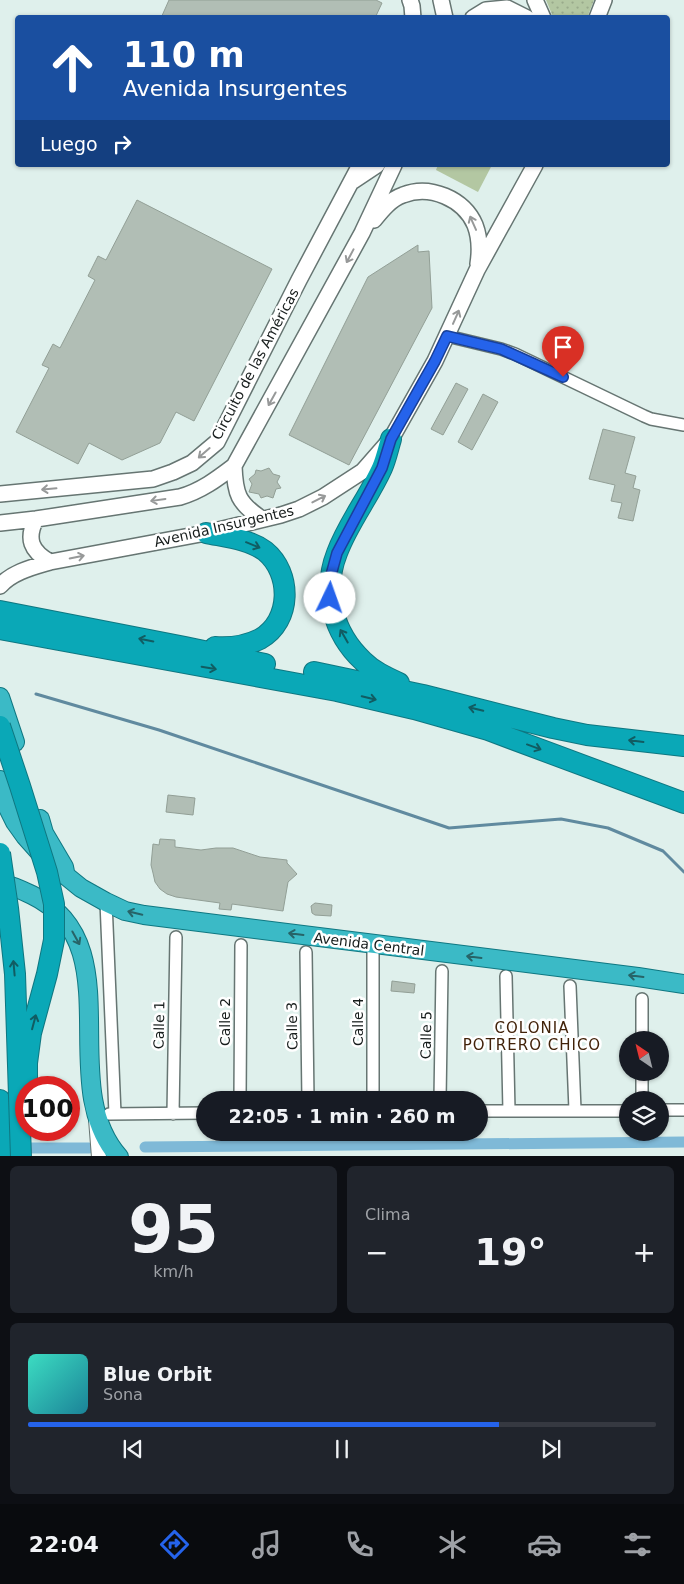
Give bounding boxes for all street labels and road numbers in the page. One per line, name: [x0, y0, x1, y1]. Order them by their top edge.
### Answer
street label: Circuito de las Américas: [208, 286, 302, 442]
street label: Avenida Insurgentes: [153, 502, 295, 550]
street label: Avenida Central: [313, 929, 425, 959]
street label: Calle 2: [217, 998, 233, 1046]
street label: Calle 4: [350, 998, 366, 1046]
street label: Calle 1: [151, 1001, 167, 1049]
street label: Calle 3: [284, 1002, 300, 1050]
street label: Calle 5: [418, 1011, 434, 1059]

